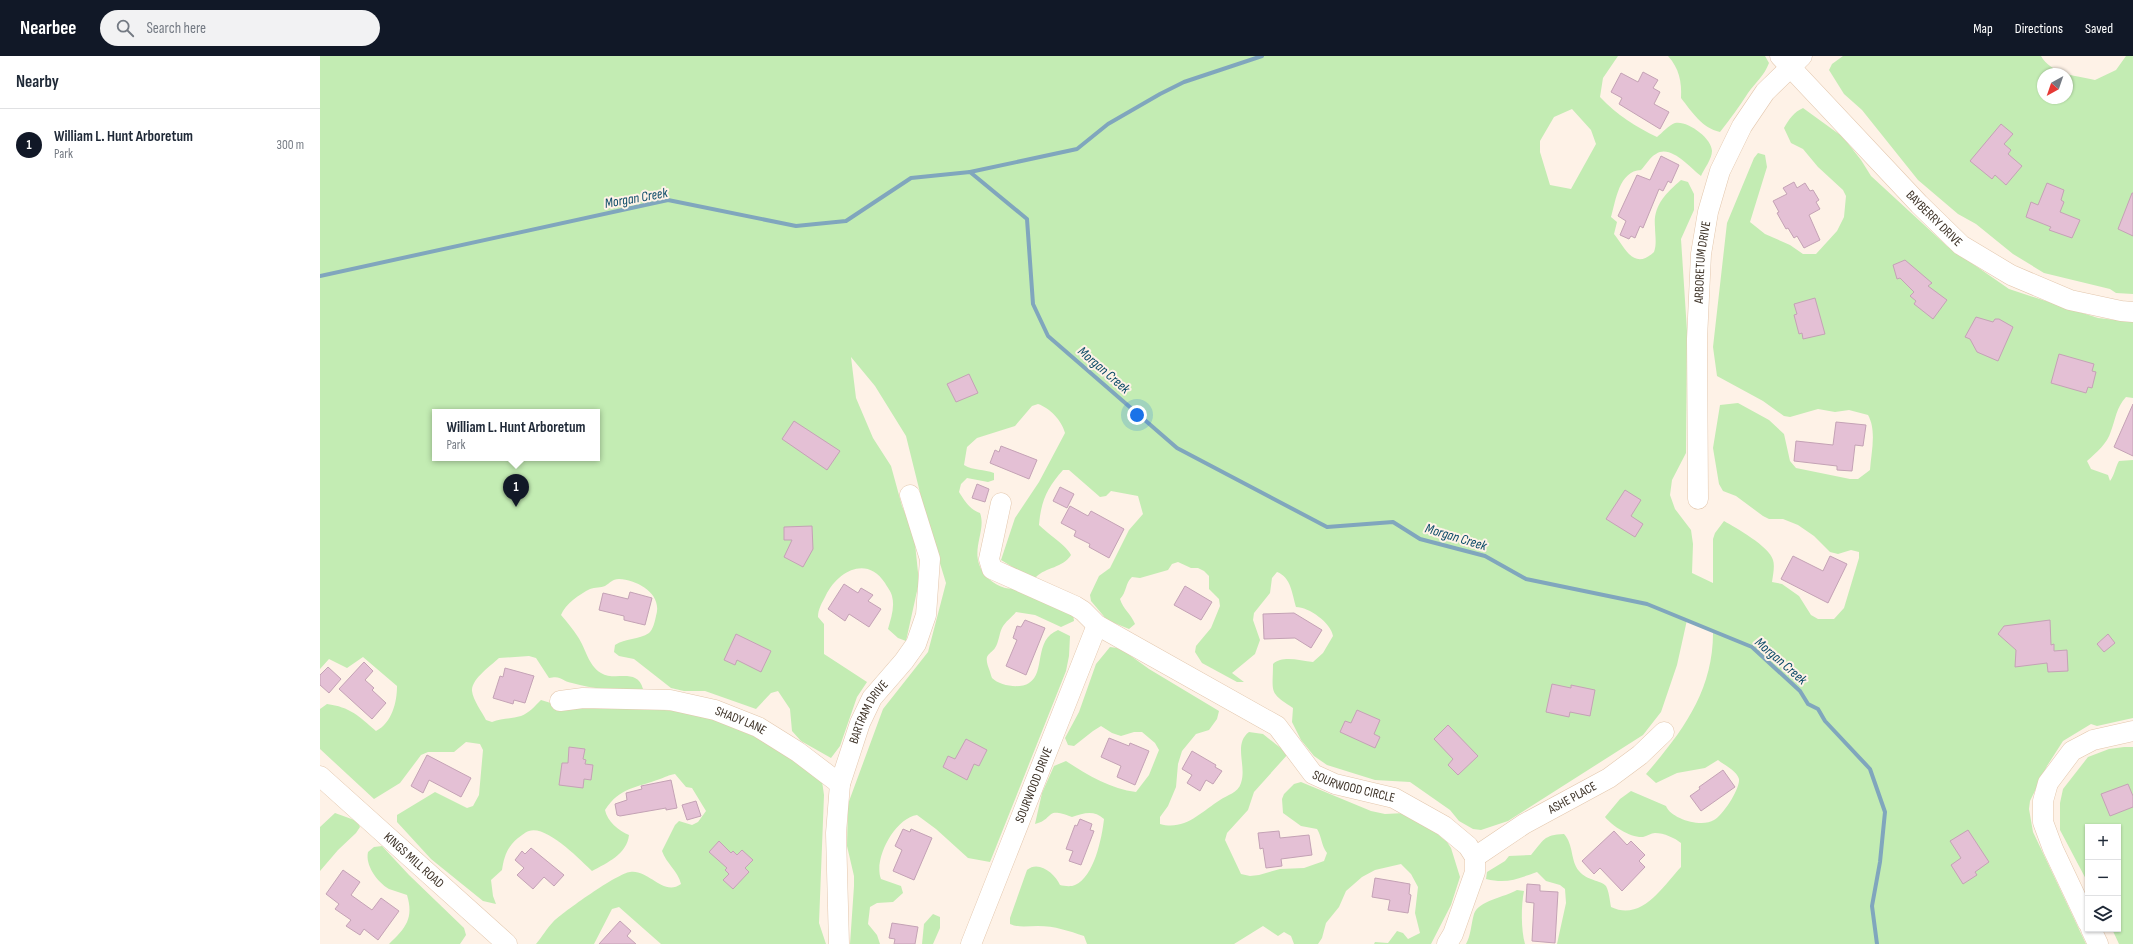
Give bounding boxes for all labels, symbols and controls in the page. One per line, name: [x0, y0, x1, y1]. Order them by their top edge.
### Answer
search box: [100, 10, 380, 46]
text: Nearbee: [20, 17, 76, 40]
icon: search: [114, 17, 136, 39]
text: Search here: [146, 19, 206, 38]
text: Map: [1973, 20, 1993, 37]
text: Directions: [2015, 20, 2063, 37]
text: Saved: [2085, 20, 2113, 37]
north arrow: [2037, 68, 2073, 104]
text: Nearby: [16, 72, 59, 92]
text: William L. Hunt Arboretum: [54, 127, 193, 146]
text: 1: [26, 137, 32, 153]
text: 300 m: [277, 137, 304, 153]
text: Park: [54, 146, 73, 162]
water label: Morgan Creek: [603, 184, 669, 212]
street label: BAYBERRY DRIVE: [1903, 187, 1966, 250]
street label: ARBORETUM DRIVE: [1691, 220, 1714, 305]
water label: Morgan Creek: [1074, 343, 1134, 398]
your location: [1127, 405, 1147, 425]
popup: [432, 409, 600, 461]
text: William L. Hunt Arboretum: [447, 418, 585, 437]
text: Park: [447, 437, 466, 453]
pin: 1: [503, 474, 529, 507]
water label: Morgan Creek: [1423, 520, 1490, 555]
water label: Morgan Creek: [1751, 634, 1811, 689]
street label: BARTRAM DRIVE: [846, 677, 892, 746]
street label: SHADY LANE: [713, 703, 769, 738]
street label: SOURWOOD DRIVE: [1012, 745, 1056, 825]
street label: SOURWOOD CIRCLE: [1310, 767, 1397, 806]
street label: ASHE PLACE: [1544, 778, 1599, 818]
map controls: [2085, 824, 2121, 932]
button: +: [2085, 824, 2121, 860]
street label: KINGS MILL ROAD: [380, 829, 447, 891]
button: −: [2085, 860, 2121, 896]
button: layers: [2085, 896, 2121, 932]

